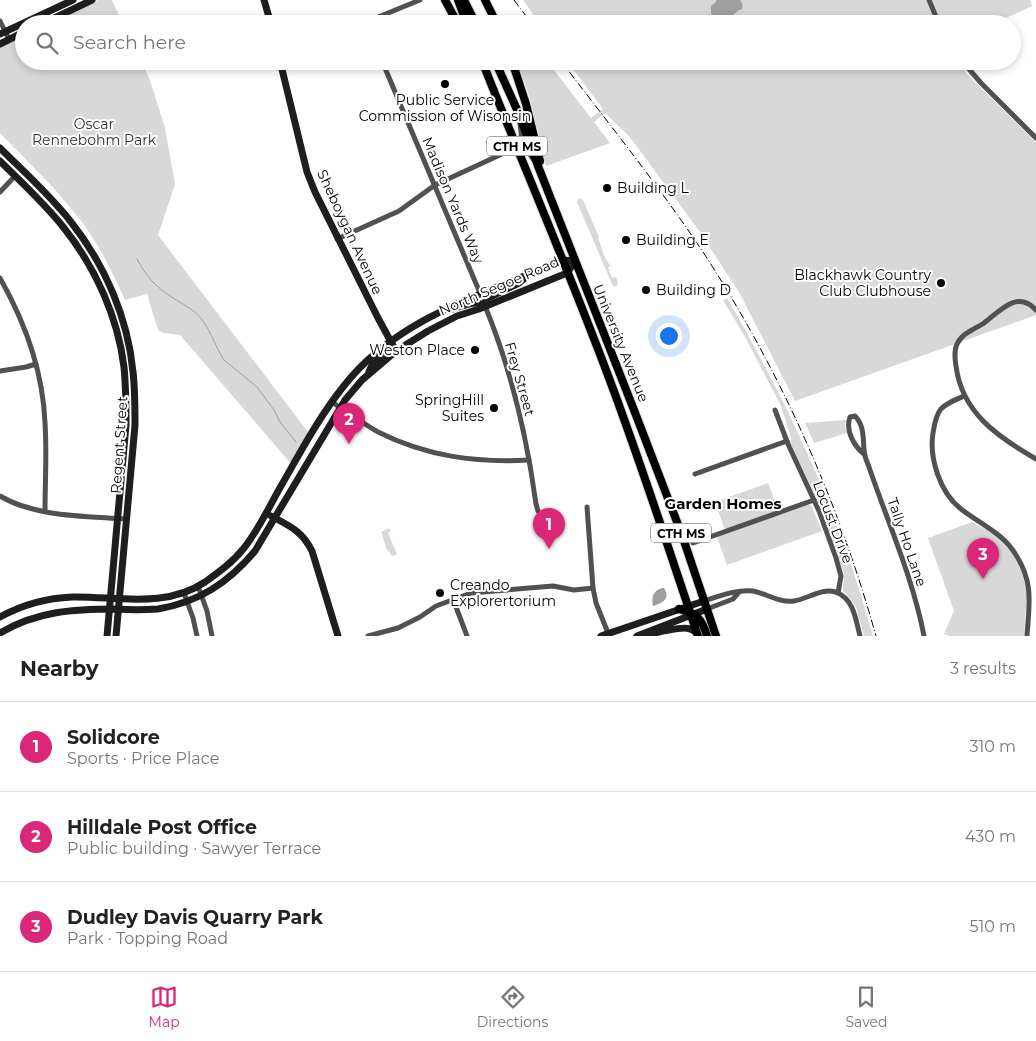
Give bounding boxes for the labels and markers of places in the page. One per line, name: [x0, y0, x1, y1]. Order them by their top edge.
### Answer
marker: Public Service Commission of Wisonsin: [439, 78, 451, 90]
place label: Public Service Commission of Wisonsin: [359, 91, 531, 125]
place label: Building L: [617, 179, 689, 197]
marker: Building L: [601, 182, 613, 194]
place label: Building E: [636, 231, 709, 249]
marker: Building E: [620, 234, 632, 246]
place label: Blackhawk Country Club Clubhouse: [794, 266, 931, 300]
marker: Blackhawk Country Club Clubhouse: [935, 277, 947, 289]
place label: Building D: [656, 281, 731, 299]
marker: Building D: [640, 284, 652, 296]
place label: Weston Place: [369, 341, 465, 359]
marker: Weston Place: [469, 344, 481, 356]
place label: SpringHill Suites: [415, 391, 484, 425]
marker: SpringHill Suites: [488, 402, 500, 414]
pin: 2: [333, 403, 365, 444]
pin: 1: [533, 508, 565, 549]
pin: 3: [967, 538, 999, 579]
place label: Creando Explorertorium: [450, 576, 556, 610]
marker: Creando Explorertorium: [434, 587, 446, 599]

